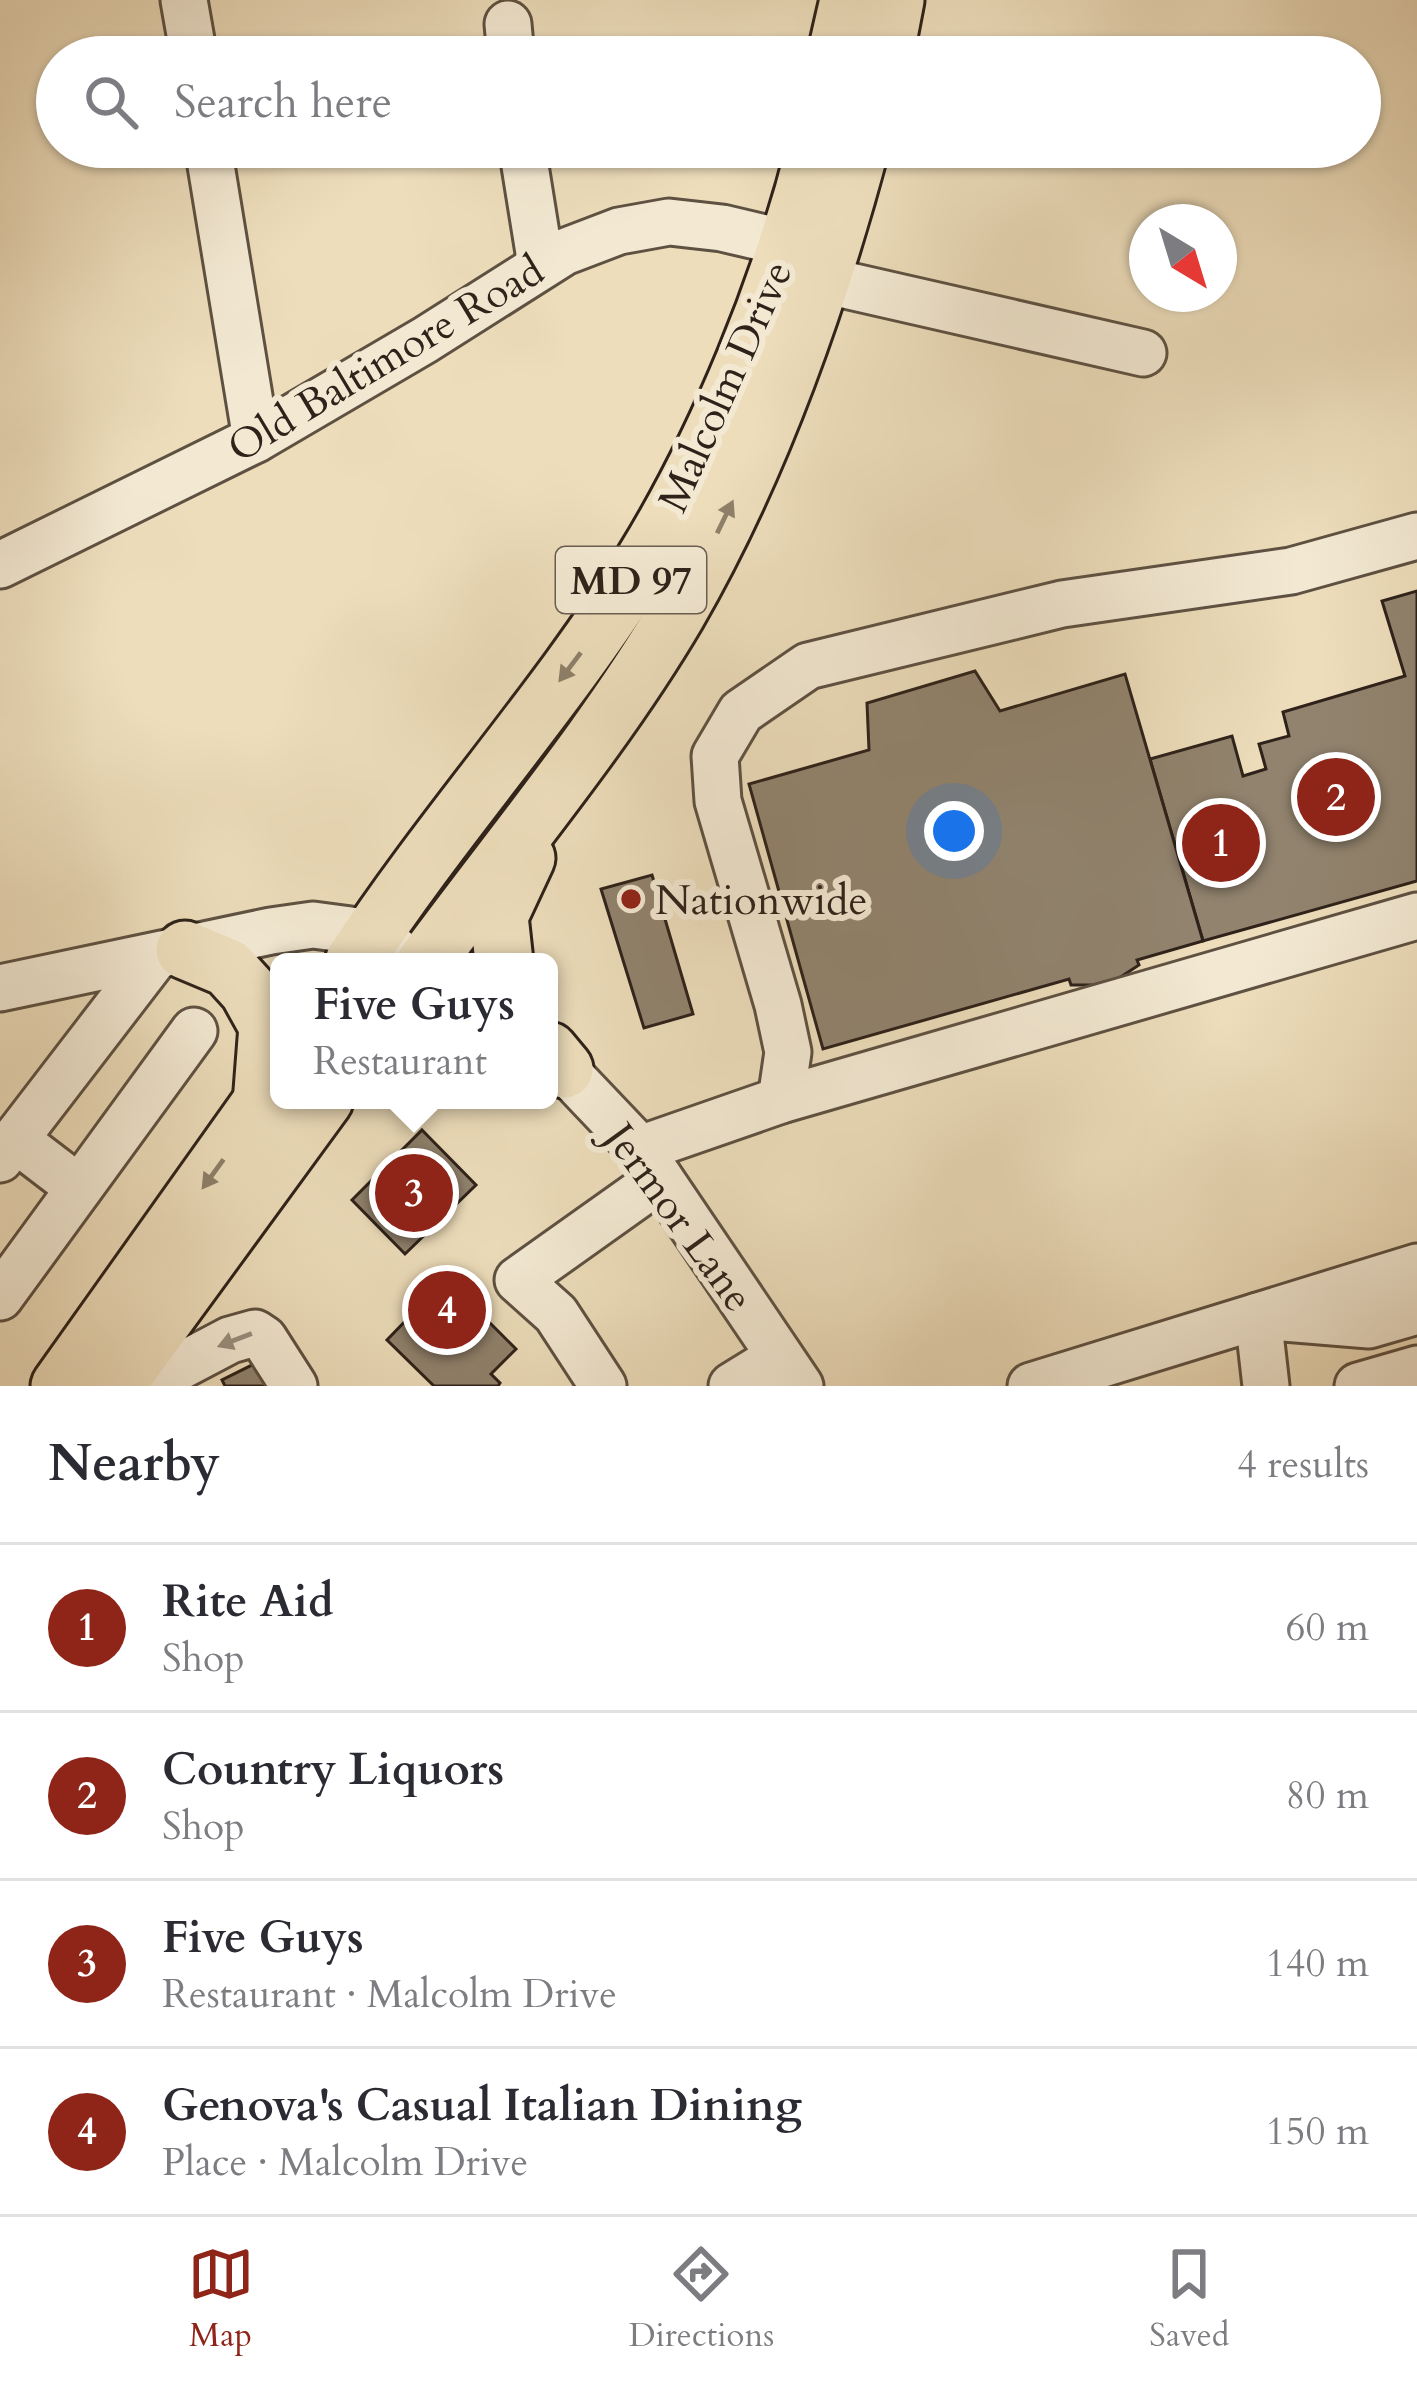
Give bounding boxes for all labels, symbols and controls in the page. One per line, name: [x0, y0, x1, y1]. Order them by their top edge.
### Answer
search box: [36, 36, 1381, 168]
icon: search: [78, 69, 144, 135]
text: Search here: [174, 72, 392, 133]
north arrow: [1129, 204, 1237, 312]
street label: Old Baltimore Road: [217, 242, 554, 476]
street label: Malcolm Drive: [645, 252, 806, 521]
one-way arrow: [715, 499, 735, 534]
road number: MD 97: [556, 547, 706, 613]
one-way arrow: [558, 651, 582, 683]
pin: 2: [1297, 752, 1375, 842]
pin: 1: [1182, 798, 1260, 888]
your location: [924, 801, 984, 861]
place label: Nationwide: [655, 872, 868, 929]
marker: Nationwide: [618, 886, 644, 912]
popup: [270, 953, 558, 1109]
text: Five Guys: [313, 974, 515, 1035]
text: Restaurant: [313, 1035, 487, 1088]
street label: Jermor Lane: [588, 1107, 766, 1324]
pin: 3: [375, 1148, 453, 1238]
one-way arrow: [201, 1158, 225, 1190]
pin: 4: [408, 1265, 486, 1355]
one-way arrow: [217, 1332, 253, 1351]
text: Nearby: [48, 1429, 220, 1499]
text: 4 results: [1237, 1438, 1369, 1491]
text: Rite Aid: [162, 1571, 334, 1632]
text: 1: [77, 1601, 97, 1654]
text: 60 m: [1286, 1601, 1369, 1654]
text: Shop: [162, 1632, 245, 1685]
text: Country Liquors: [162, 1739, 504, 1800]
text: 2: [77, 1769, 97, 1822]
text: 80 m: [1286, 1769, 1369, 1822]
text: Shop: [162, 1800, 245, 1853]
text: Five Guys: [162, 1907, 364, 1968]
text: 3: [77, 1937, 97, 1990]
text: 140 m: [1266, 1937, 1369, 1990]
text: Restaurant · Malcolm Drive: [162, 1968, 617, 2021]
text: Genova's Casual Italian Dining: [162, 2075, 802, 2136]
text: 4: [77, 2105, 97, 2158]
text: 150 m: [1266, 2105, 1369, 2158]
text: Place · Malcolm Drive: [162, 2136, 528, 2189]
tab: Map: [188, 2241, 254, 2358]
tab: Directions: [629, 2241, 774, 2358]
tab: Saved: [1149, 2241, 1229, 2358]

